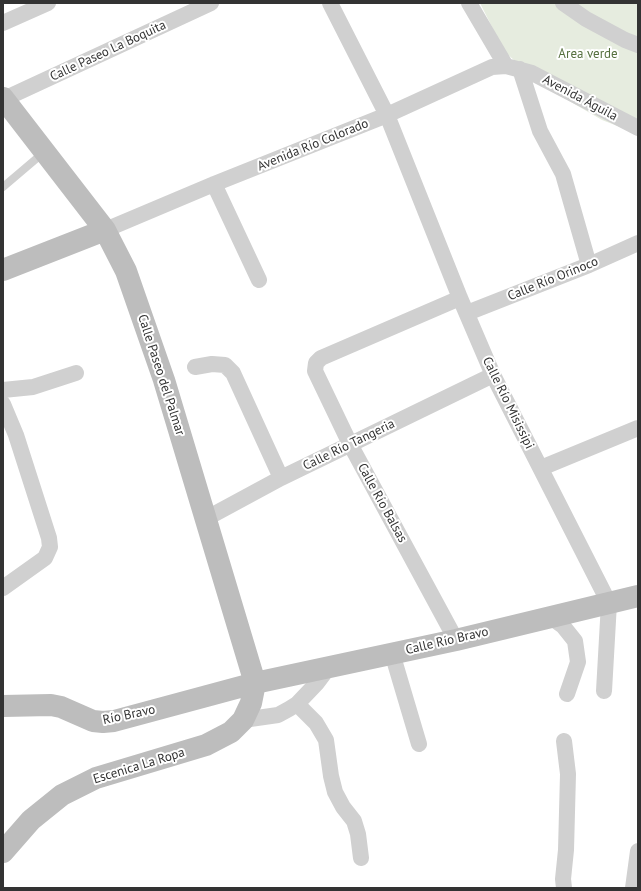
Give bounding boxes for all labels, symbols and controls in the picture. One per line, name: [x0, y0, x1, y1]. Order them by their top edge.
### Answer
street label: Calle Paseo La Boquita: [48, 17, 168, 85]
park label: Area verde: [558, 46, 618, 62]
street label: Avenida Águila: [540, 72, 620, 124]
street label: Avenida Río Colorado: [255, 116, 371, 174]
street label: Calle Río Orinoco: [505, 254, 601, 304]
street label: Calle Paseo del Palmar: [134, 313, 188, 437]
street label: Calle Río Misissipi: [479, 354, 537, 452]
street label: Calle Río Tangeria: [301, 416, 397, 474]
street label: Calle Río Balsas: [354, 461, 410, 545]
street label: Calle Río Bravo: [404, 624, 490, 658]
street label: Río Bravo: [101, 702, 157, 728]
street label: Escenica La Ropa: [91, 745, 187, 787]

